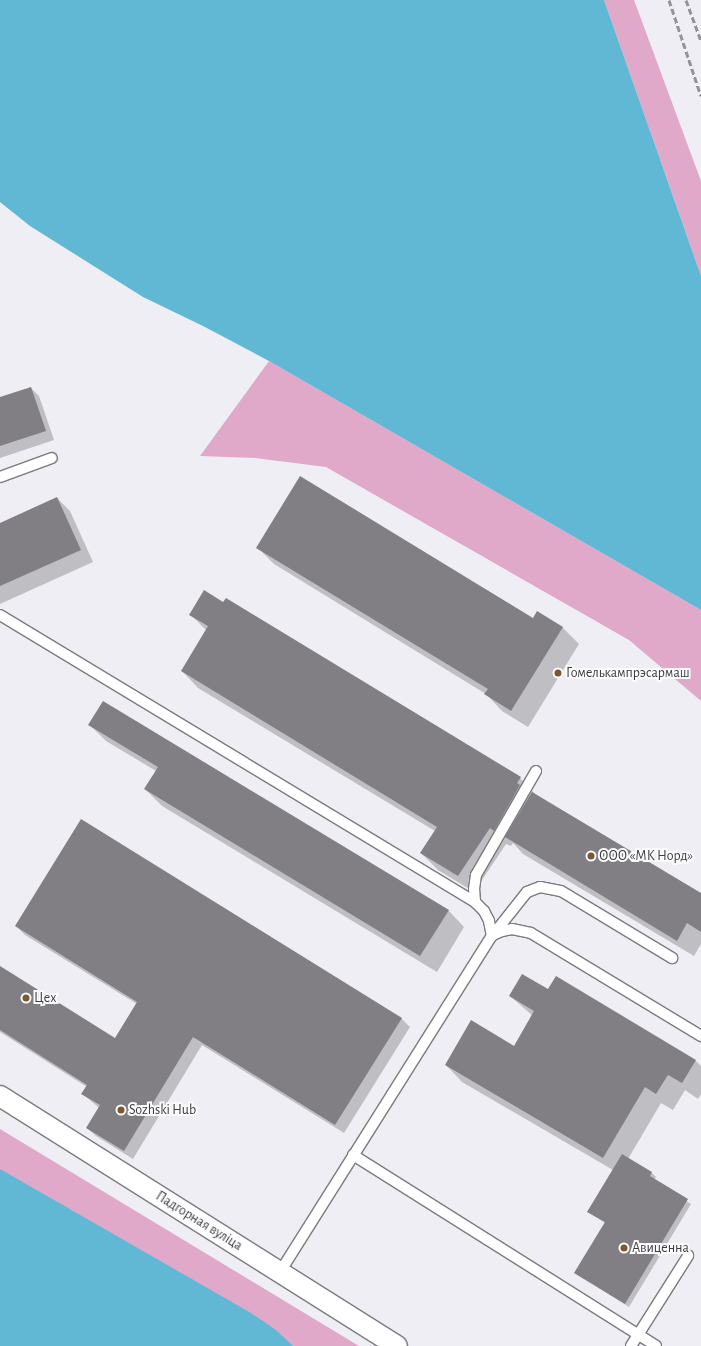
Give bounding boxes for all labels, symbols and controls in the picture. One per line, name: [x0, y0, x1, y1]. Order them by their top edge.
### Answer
place label: Гомелькампрэсармаш: [566, 665, 690, 681]
marker: Гомелькампрэсармаш: [553, 668, 563, 678]
place label: ООО «МК Норд»: [599, 848, 693, 864]
marker: ООО «МК Норд»: [586, 851, 596, 861]
place label: Цех: [34, 990, 56, 1006]
marker: Цех: [21, 993, 31, 1003]
place label: Sozhski Hub: [129, 1102, 196, 1118]
marker: Sozhski Hub: [116, 1105, 126, 1115]
street label: Падгорная вуліца: [153, 1188, 245, 1254]
place label: Авиценна: [632, 1240, 689, 1256]
marker: Авиценна: [619, 1243, 629, 1253]

